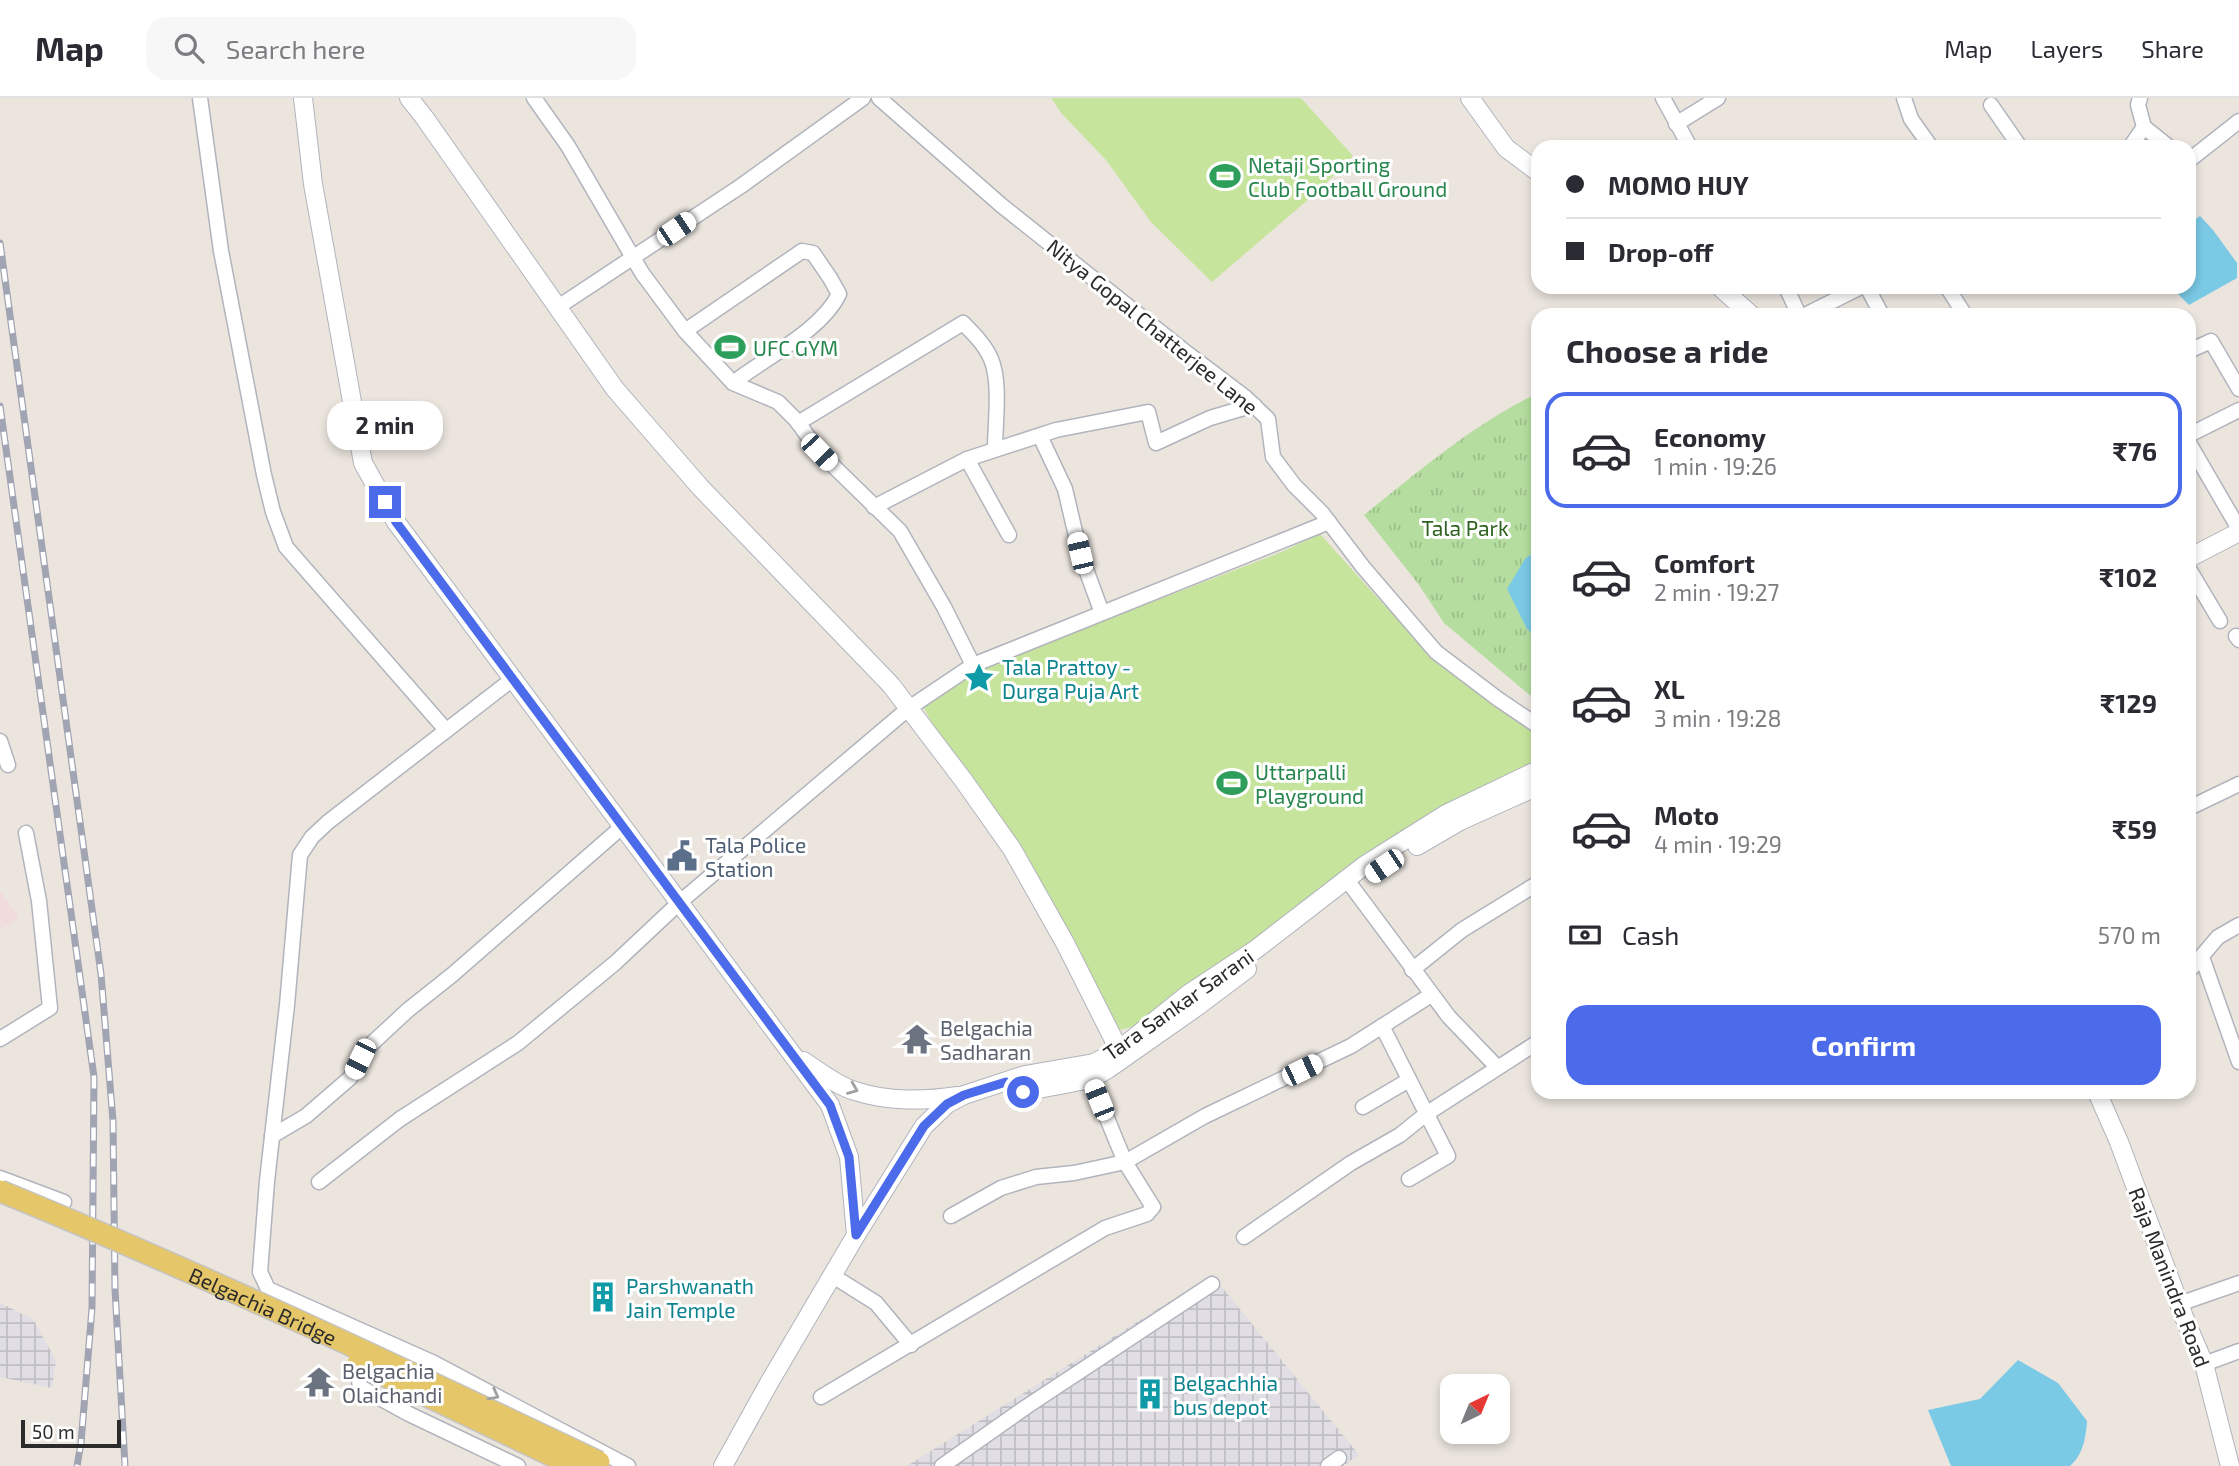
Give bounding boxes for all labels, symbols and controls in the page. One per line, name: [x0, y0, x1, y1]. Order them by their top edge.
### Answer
search box: [146, 17, 636, 80]
text: Map: [35, 28, 104, 68]
icon: search: [170, 29, 208, 67]
text: Search here: [226, 33, 365, 64]
text: Map: [1944, 34, 1992, 63]
text: Layers: [2030, 34, 2103, 63]
text: Share: [2141, 34, 2204, 63]
place label: Netaji Sporting Club Football Ground: [1248, 152, 1447, 201]
sports icon: Netaji Sporting Club Football Ground: [1208, 159, 1242, 193]
text: MOMO HUY: [1608, 169, 1749, 200]
car: [653, 209, 700, 249]
street label: Nitya Gopal Chatterjee Lane: [1042, 233, 1264, 420]
text: Drop-off: [1608, 236, 1713, 267]
sports icon: UFC GYM: [713, 330, 747, 364]
text: Choose a ride: [1566, 331, 1769, 369]
place label: UFC GYM: [753, 335, 838, 360]
callout: 2 min: [327, 400, 443, 450]
text: 2 min: [356, 411, 414, 439]
icon: car: [1570, 419, 1633, 482]
text: Economy: [1654, 421, 1766, 452]
car: [797, 430, 842, 474]
text: ₹76: [2113, 435, 2157, 466]
text: 1 min · 19:26: [1654, 452, 1777, 480]
route end: [369, 486, 401, 518]
park label: Tala Park: [1421, 515, 1509, 540]
car: [1066, 530, 1095, 576]
icon: car: [1570, 545, 1633, 608]
text: Comfort: [1654, 547, 1755, 578]
text: ₹102: [2099, 561, 2157, 592]
text: 2 min · 19:27: [1654, 578, 1779, 606]
place label: Tala Prattoy - Durga Puja Art: [1002, 654, 1139, 704]
place icon: Tala Prattoy - Durga Puja Art: [962, 661, 996, 695]
icon: car: [1570, 671, 1633, 734]
text: XL: [1654, 673, 1685, 704]
text: ₹129: [2100, 687, 2157, 718]
text: 3 min · 19:28: [1654, 704, 1781, 732]
place label: Uttarpalli Playground: [1255, 759, 1364, 808]
sports icon: Uttarpalli Playground: [1215, 766, 1249, 800]
icon: car: [1570, 797, 1633, 860]
text: Moto: [1654, 799, 1719, 830]
text: ₹59: [2112, 813, 2157, 844]
text: 4 min · 19:29: [1654, 830, 1782, 858]
place label: Tala Police Station: [705, 832, 806, 881]
public building icon: Tala Police Station: [665, 839, 699, 873]
car: [1361, 846, 1408, 886]
icon: cash: [1566, 916, 1604, 954]
text: Cash: [1622, 919, 1679, 950]
text: 570 m: [2098, 921, 2161, 949]
street label: Tara Sankar Sarani: [1098, 943, 1258, 1065]
button: Confirm: [1566, 1005, 2161, 1085]
place label: Belgachia Sadharan: [940, 1015, 1033, 1064]
temple icon: Belgachia Sadharan: [900, 1022, 934, 1056]
car: [342, 1036, 379, 1082]
car: [1279, 1051, 1326, 1089]
route start: [1007, 1076, 1039, 1108]
car: [1082, 1077, 1117, 1123]
one-way arrow: [846, 1080, 858, 1094]
street label: Raja Manindra Road: [2123, 1184, 2216, 1371]
street label: Belgachia Bridge: [186, 1261, 341, 1350]
place label: Parshwanath Jain Temple: [626, 1273, 754, 1322]
building icon: Parshwanath Jain Temple: [586, 1280, 620, 1314]
place label: Belgachia Olaichandi: [342, 1358, 442, 1407]
temple icon: Belgachia Olaichandi: [302, 1365, 336, 1399]
place label: Belgachhia bus depot: [1173, 1370, 1278, 1419]
north arrow: [1440, 1374, 1510, 1444]
map controls: [1440, 1374, 1510, 1444]
building icon: Belgachhia bus depot: [1133, 1377, 1167, 1411]
one-way arrow: [487, 1387, 499, 1400]
scale bar: [21, 1417, 121, 1449]
text: 50 m: [32, 1420, 75, 1443]

